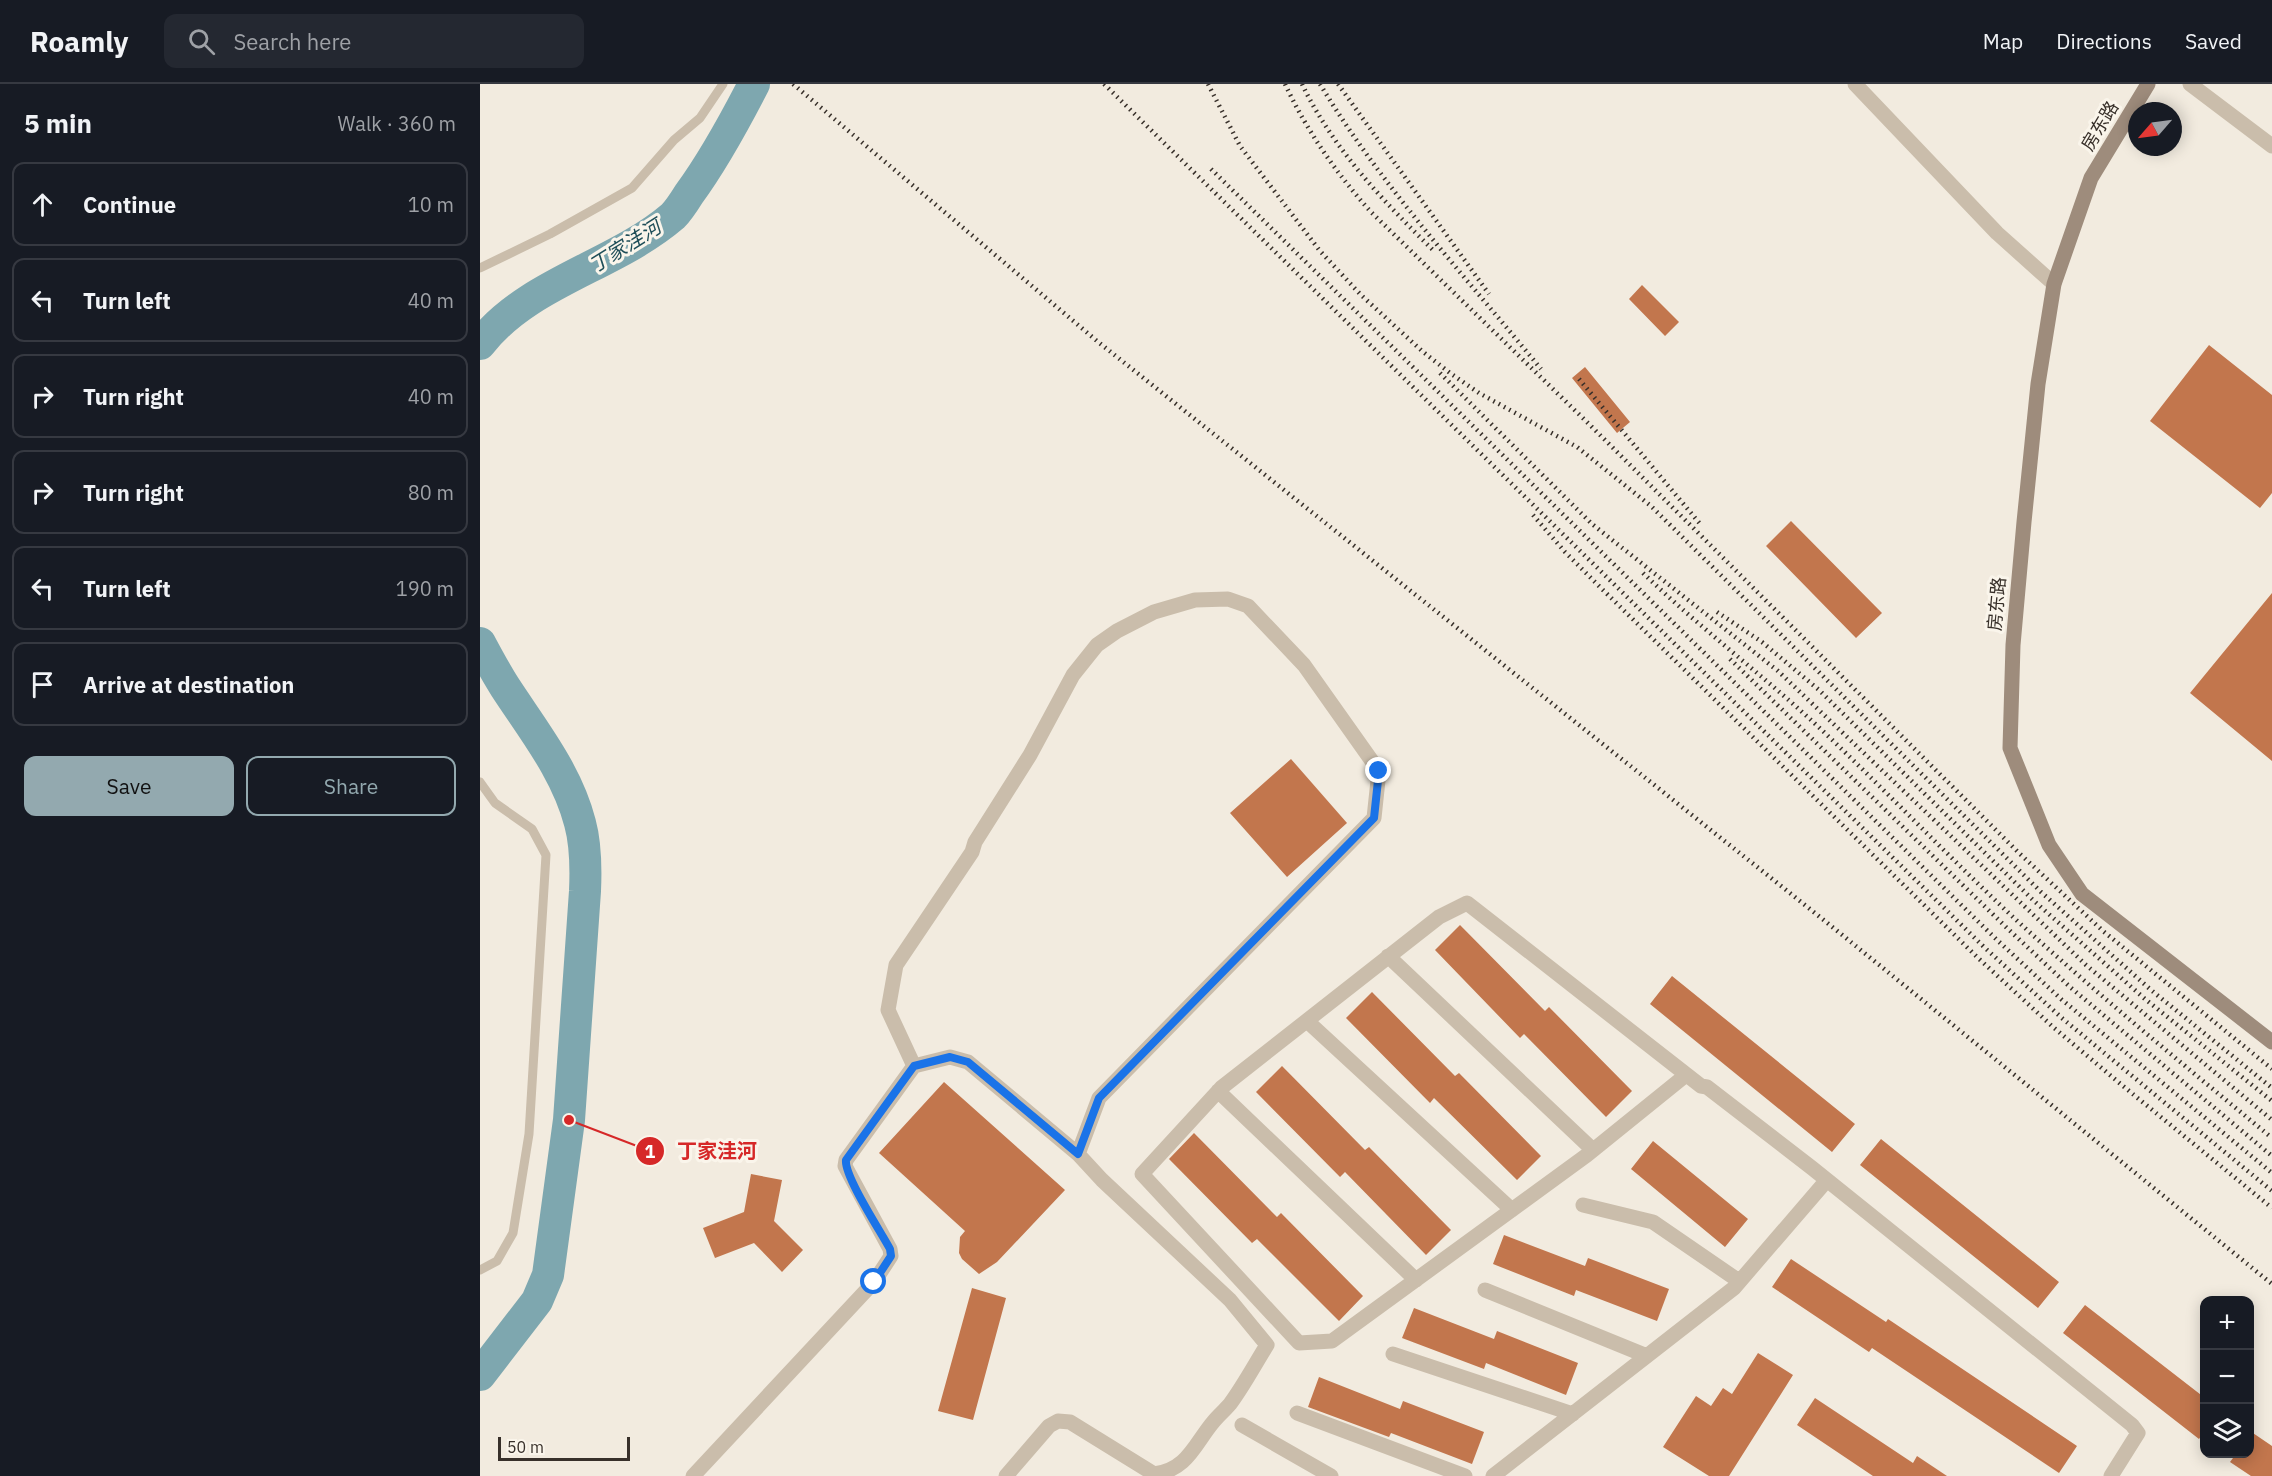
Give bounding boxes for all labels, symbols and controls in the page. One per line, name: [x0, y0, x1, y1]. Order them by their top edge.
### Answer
search box: [164, 14, 584, 68]
text: Roamly: [30, 23, 128, 60]
icon: search: [185, 25, 218, 58]
text: Search here: [233, 27, 351, 56]
text: Map: [1983, 27, 2023, 55]
text: Directions: [2056, 27, 2152, 55]
text: Saved: [2185, 27, 2242, 55]
street label: 房东路: [2076, 97, 2123, 155]
north arrow: [2128, 102, 2182, 156]
text: 5 min: [24, 106, 92, 140]
text: Walk · 360 m: [338, 110, 456, 137]
icon: ahead: [26, 188, 59, 221]
text: Continue: [83, 190, 176, 219]
text: 10 m: [408, 191, 454, 218]
water label: 丁家洼河: [584, 211, 669, 278]
icon: left: [26, 284, 59, 317]
text: Turn left: [83, 286, 171, 315]
text: 40 m: [408, 287, 454, 314]
icon: right: [26, 380, 59, 413]
text: Turn right: [83, 382, 184, 411]
text: 40 m: [408, 383, 454, 410]
icon: right: [26, 476, 59, 509]
text: Turn right: [83, 478, 184, 507]
text: 80 m: [408, 479, 454, 506]
icon: left: [26, 572, 59, 605]
text: Turn left: [83, 574, 171, 603]
text: 190 m: [396, 575, 454, 602]
street label: 房东路: [1983, 576, 2010, 632]
icon: arrive: [26, 668, 59, 701]
text: Arrive at destination: [83, 670, 294, 699]
button: Save: [24, 756, 234, 816]
button: Share: [246, 756, 456, 816]
route end: [1365, 757, 1391, 783]
callout: 丁家洼河: [635, 1132, 769, 1170]
text: 丁家洼河: [677, 1137, 757, 1164]
text: 1: [645, 1140, 656, 1163]
route start: [860, 1268, 886, 1294]
map controls: [2200, 1296, 2254, 1458]
button: +: [2200, 1296, 2254, 1350]
button: −: [2200, 1350, 2254, 1404]
button: layers: [2200, 1404, 2254, 1458]
scale bar: [498, 1434, 630, 1462]
text: 50 m: [507, 1437, 544, 1457]

